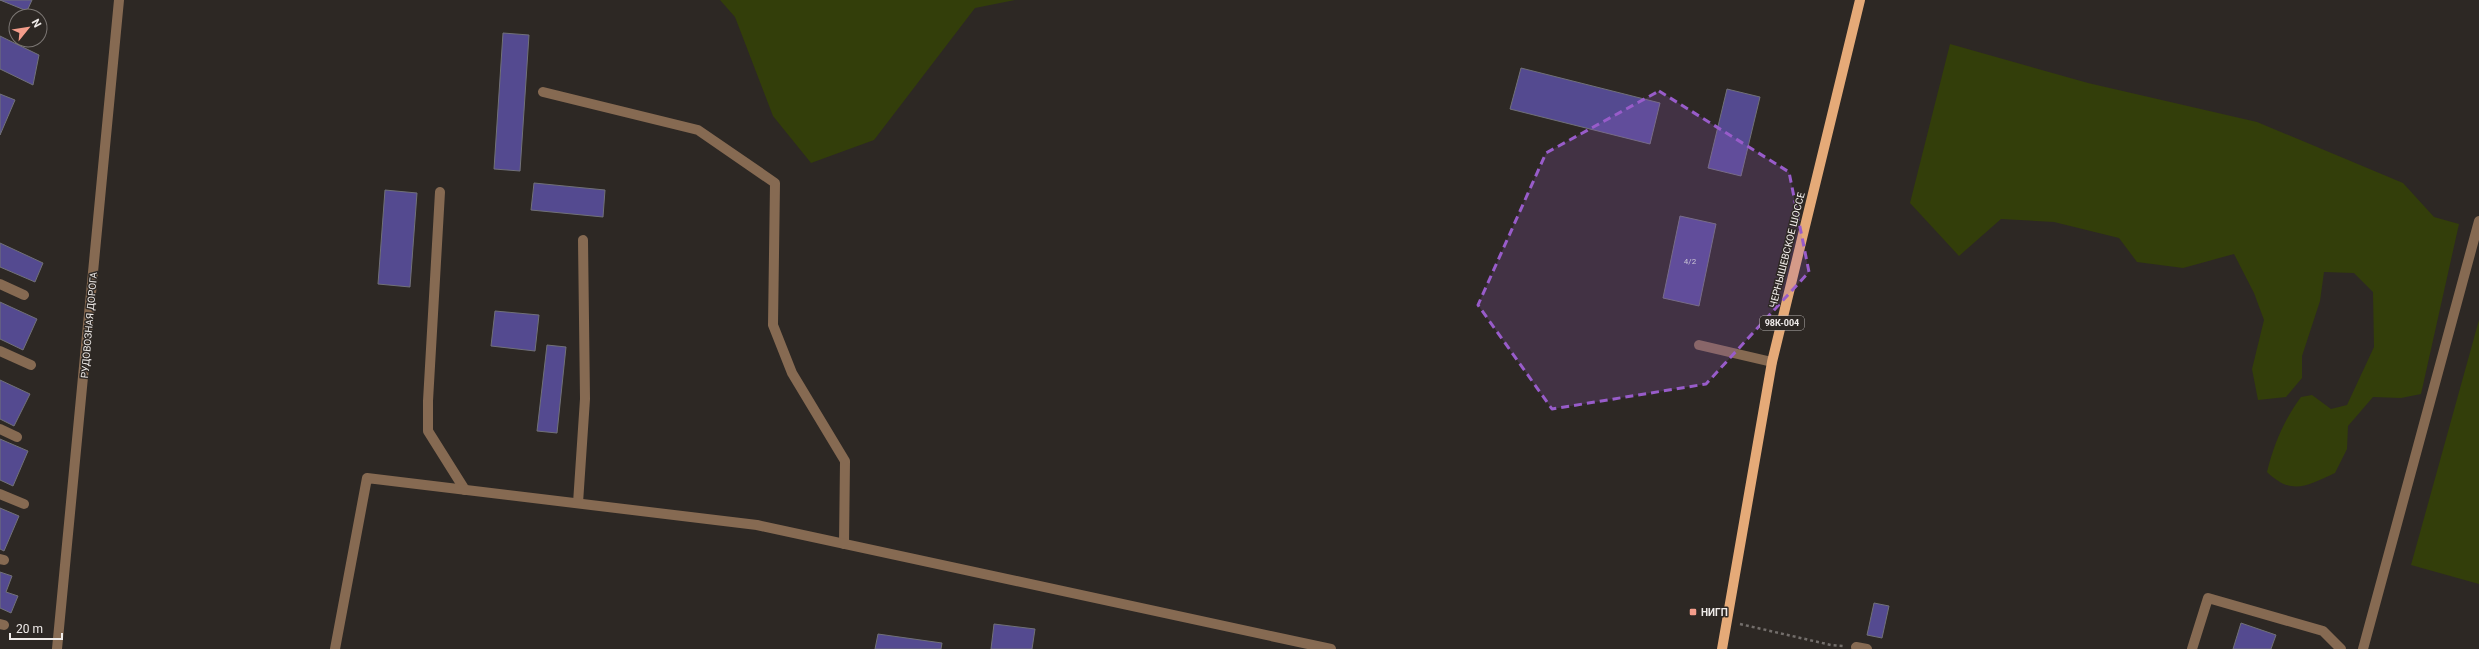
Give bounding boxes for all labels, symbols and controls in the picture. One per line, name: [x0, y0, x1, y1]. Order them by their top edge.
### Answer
north arrow: [8, 8, 48, 48]
text: N: [29, 17, 44, 30]
street label: ЧЕРНЫШЕВСКОЕ ШОССЕ: [1767, 191, 1807, 309]
house number: 4/2: [1684, 257, 1697, 266]
street label: РУДОВОЗНАЯ ДОРОГА: [79, 271, 99, 379]
road number: 98К-004: [1760, 316, 1804, 330]
marker: НИГП: [1688, 607, 1698, 617]
place label: НИГП: [1701, 607, 1728, 618]
scale bar: [10, 615, 62, 641]
text: 20 m: [16, 622, 43, 636]

